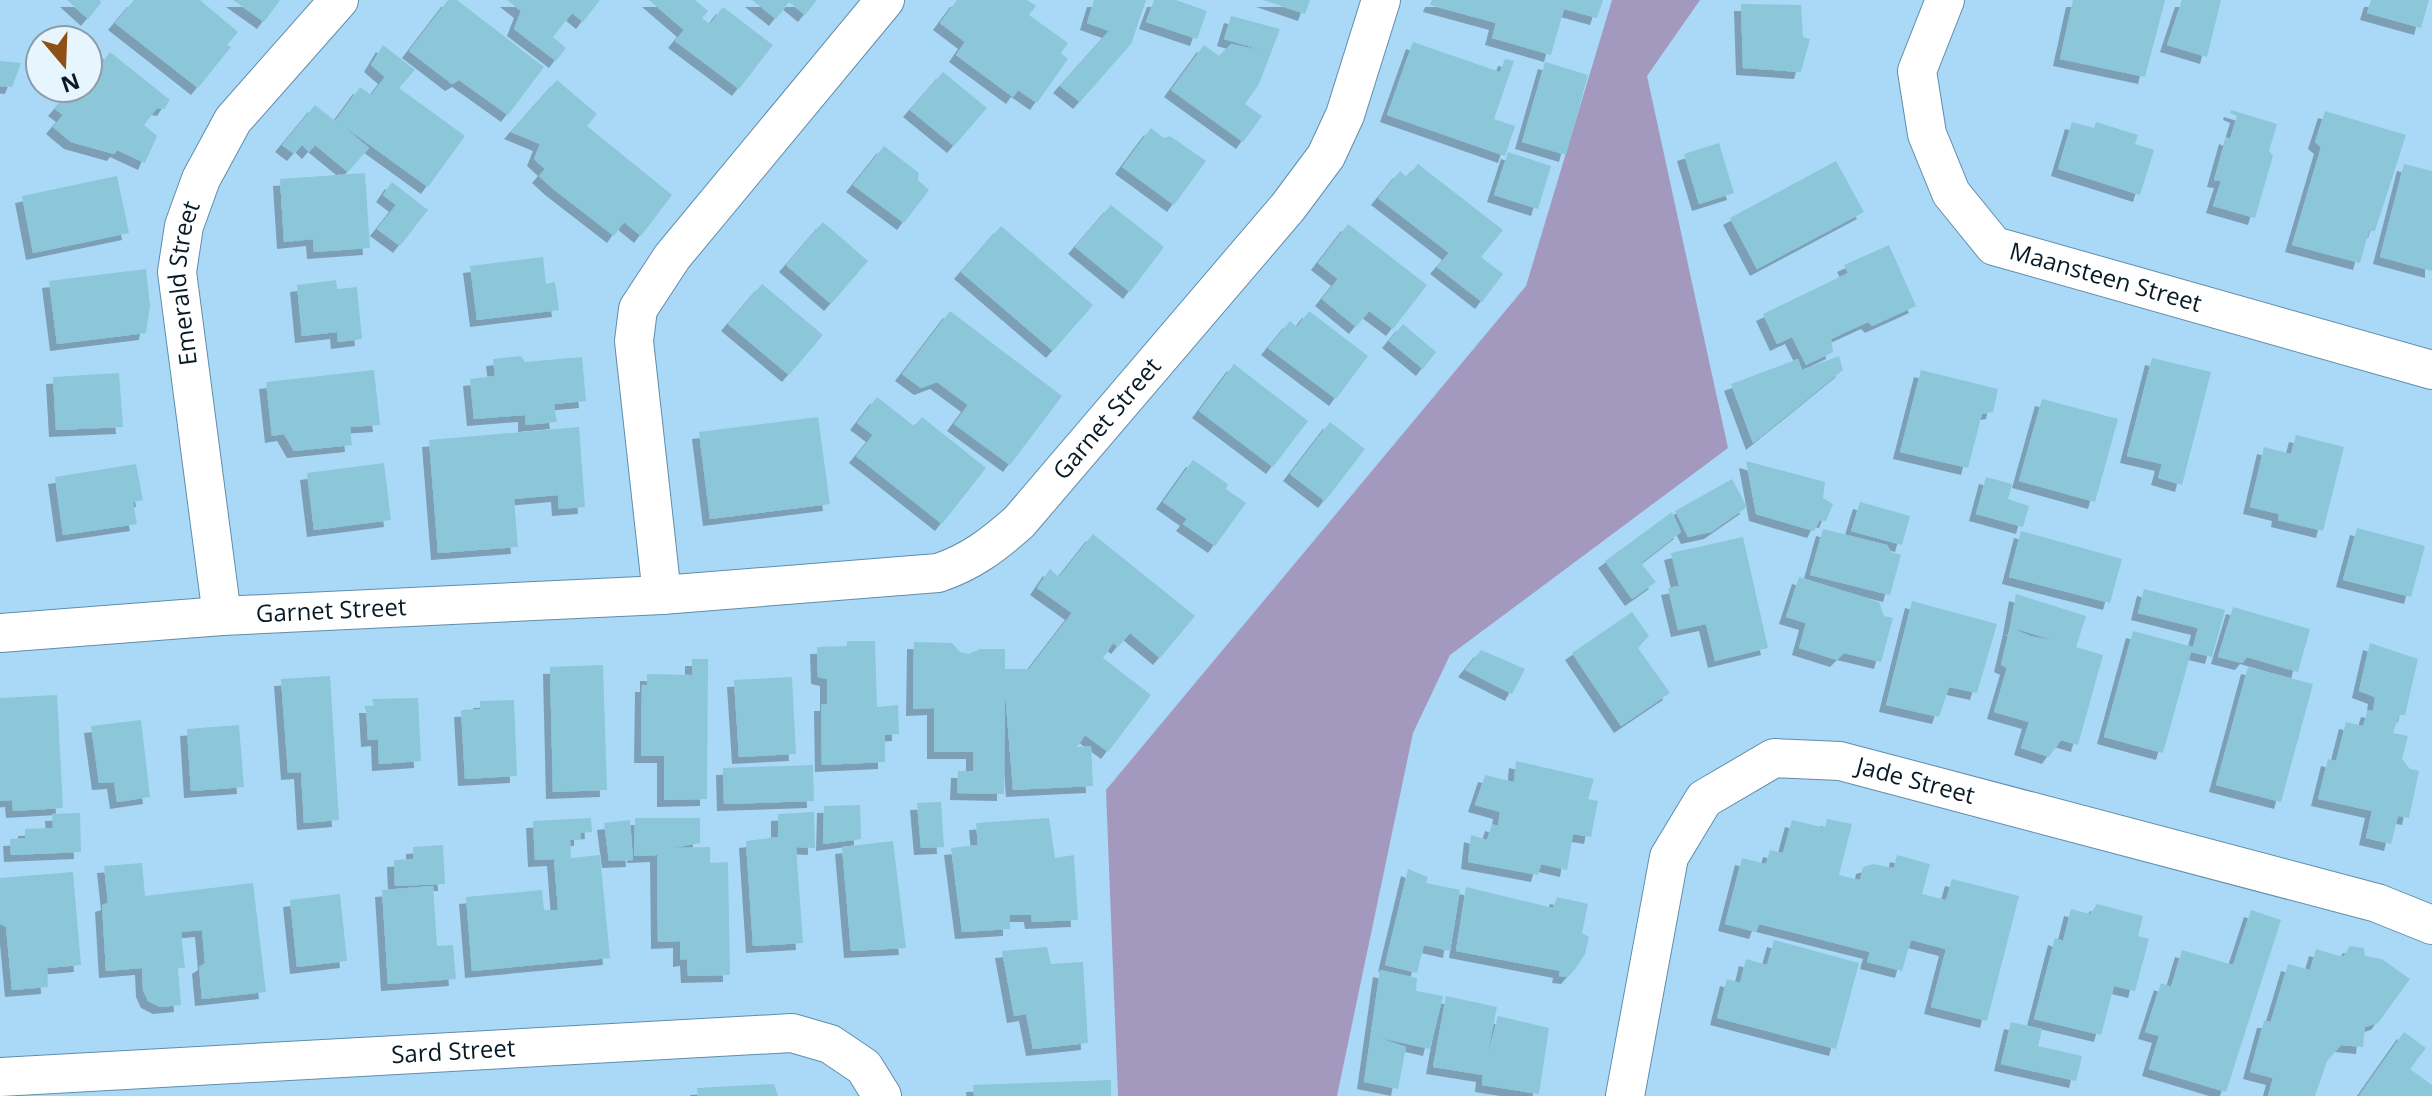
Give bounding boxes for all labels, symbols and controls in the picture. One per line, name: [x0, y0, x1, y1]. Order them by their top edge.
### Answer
north arrow: [24, 24, 104, 104]
text: N: [57, 67, 84, 101]
street label: Emerald Street: [159, 196, 207, 368]
street label: Maansteen Street: [2006, 233, 2206, 319]
street label: Garnet Street: [1044, 350, 1167, 486]
street label: Garnet Street: [255, 589, 407, 629]
street label: Jade Street: [1851, 748, 1979, 811]
street label: Sard Street: [390, 1030, 516, 1070]

